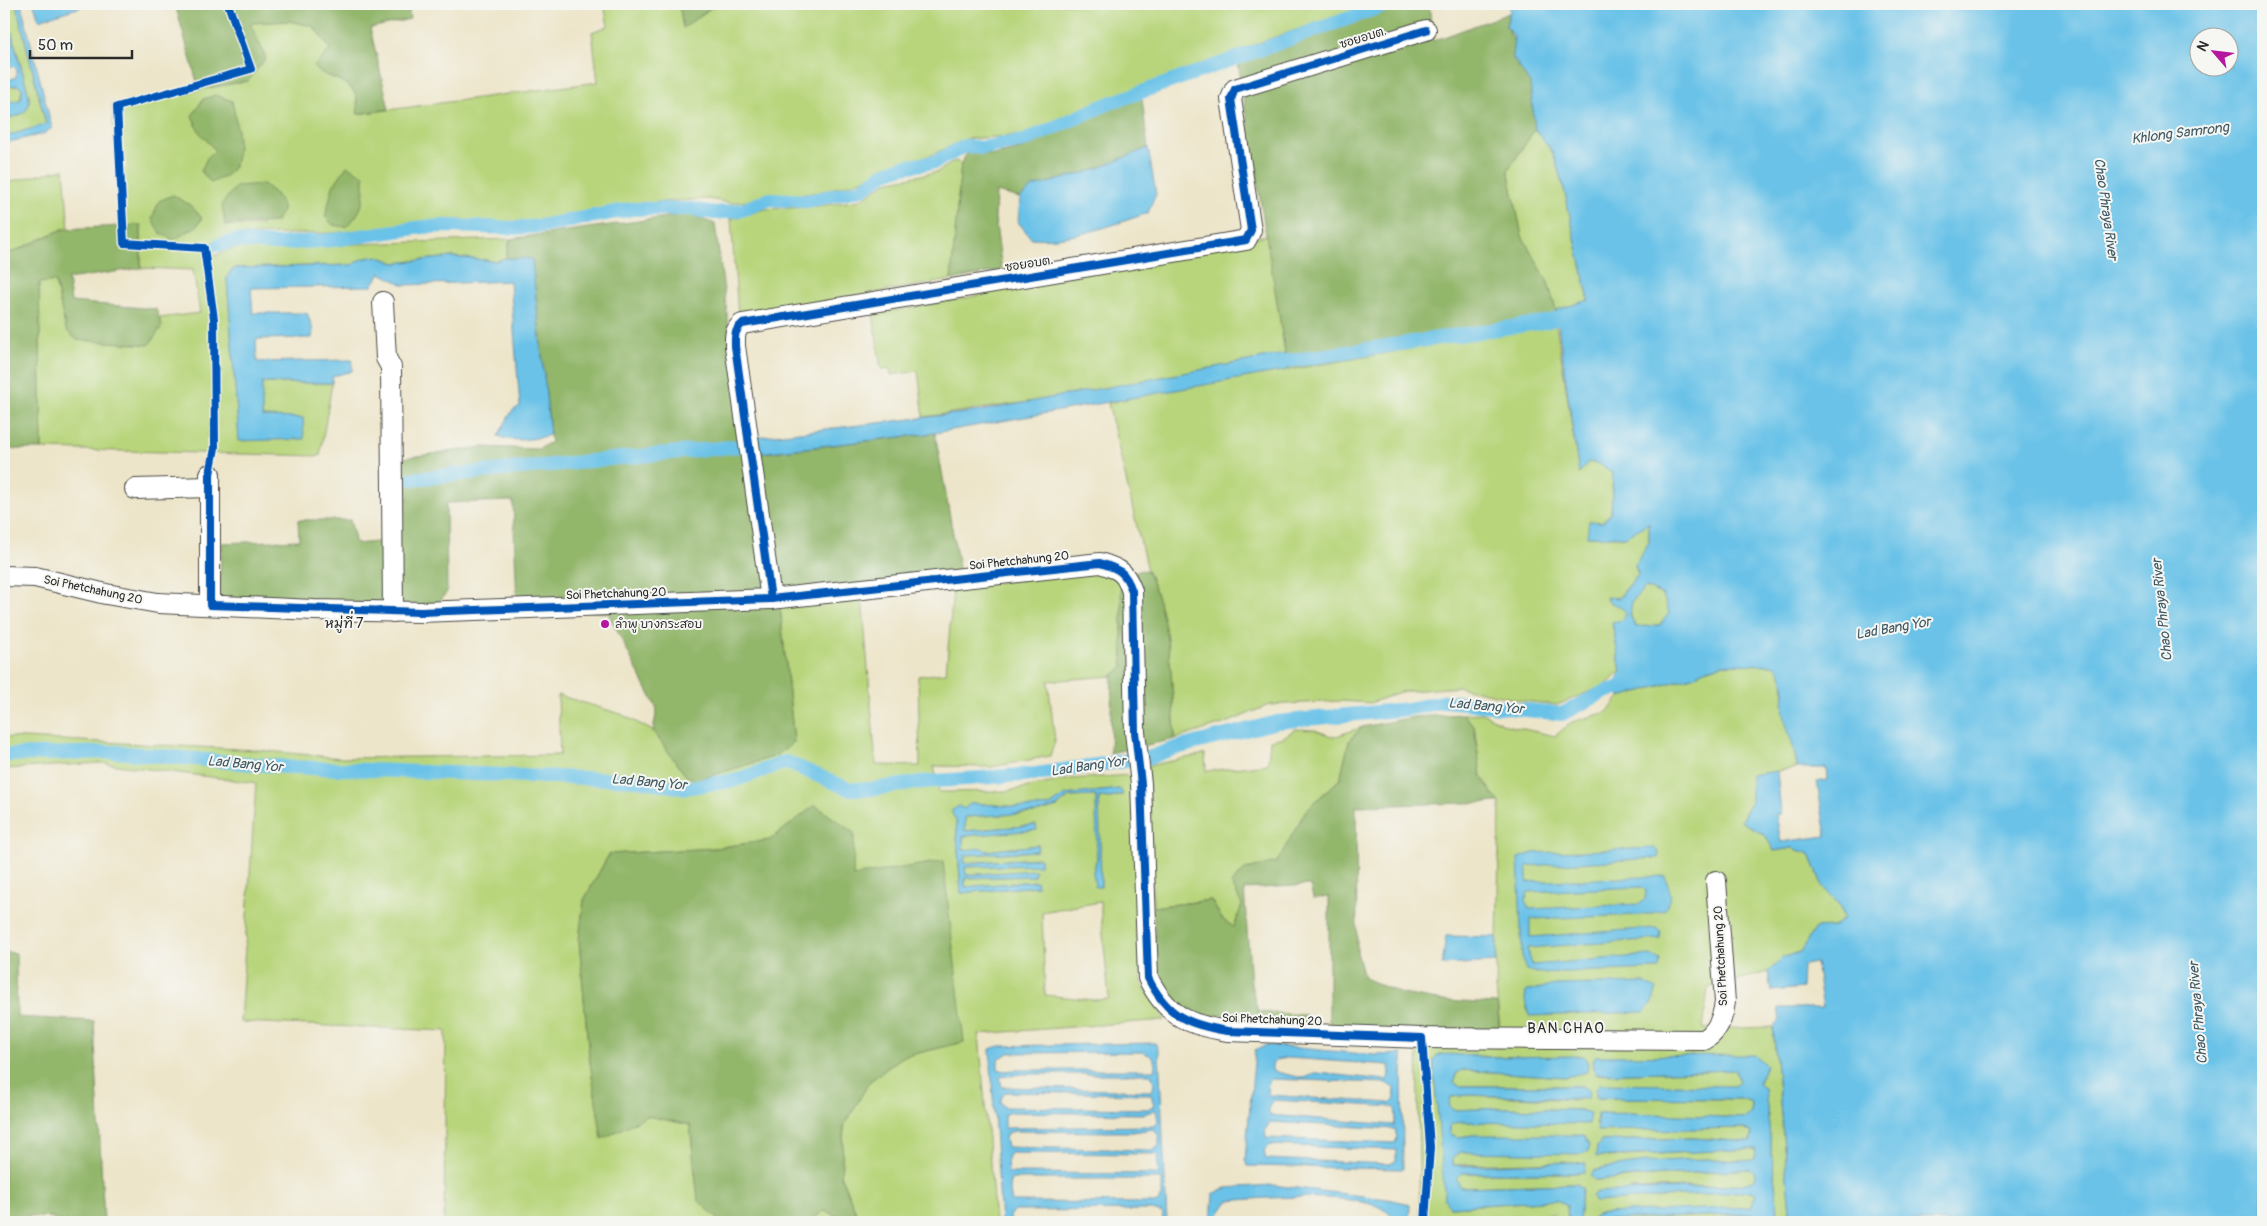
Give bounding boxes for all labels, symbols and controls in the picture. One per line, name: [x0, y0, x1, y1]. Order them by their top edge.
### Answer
street label: ซอยอบต.: [1338, 24, 1388, 52]
scale bar: [30, 28, 132, 60]
north arrow: [2190, 28, 2240, 78]
text: 50 m: [38, 36, 73, 55]
text: N: [2193, 38, 2213, 54]
water label: Khlong Samrong: [2130, 118, 2231, 147]
water label: Chao Phraya River: [2090, 157, 2122, 263]
street label: ซอยอบต.: [1004, 253, 1054, 275]
street label: Soi Phetchahung 20: [968, 548, 1070, 574]
water label: Chao Phraya River: [2148, 556, 2176, 662]
street label: Soi Phetchahung 20: [42, 572, 144, 608]
street label: Soi Phetchahung 20: [566, 585, 666, 603]
district label: หมู่ที่ 7: [324, 610, 364, 633]
water label: Lad Bang Yor: [1854, 613, 1934, 643]
place label: ลำพู บางกระสอบ: [615, 617, 702, 633]
marker: ลำพู บางกระสอบ: [599, 618, 611, 630]
water label: Lad Bang Yor: [1448, 694, 1526, 718]
water label: Lad Bang Yor: [207, 752, 285, 776]
water label: Lad Bang Yor: [1049, 752, 1129, 780]
water label: Lad Bang Yor: [611, 770, 689, 794]
street label: Soi Phetchahung 20: [1711, 905, 1731, 1007]
water label: Chao Phraya River: [2185, 959, 2211, 1065]
street label: Soi Phetchahung 20: [1222, 1011, 1322, 1029]
district label: BAN CHAO: [1527, 1019, 1605, 1038]

